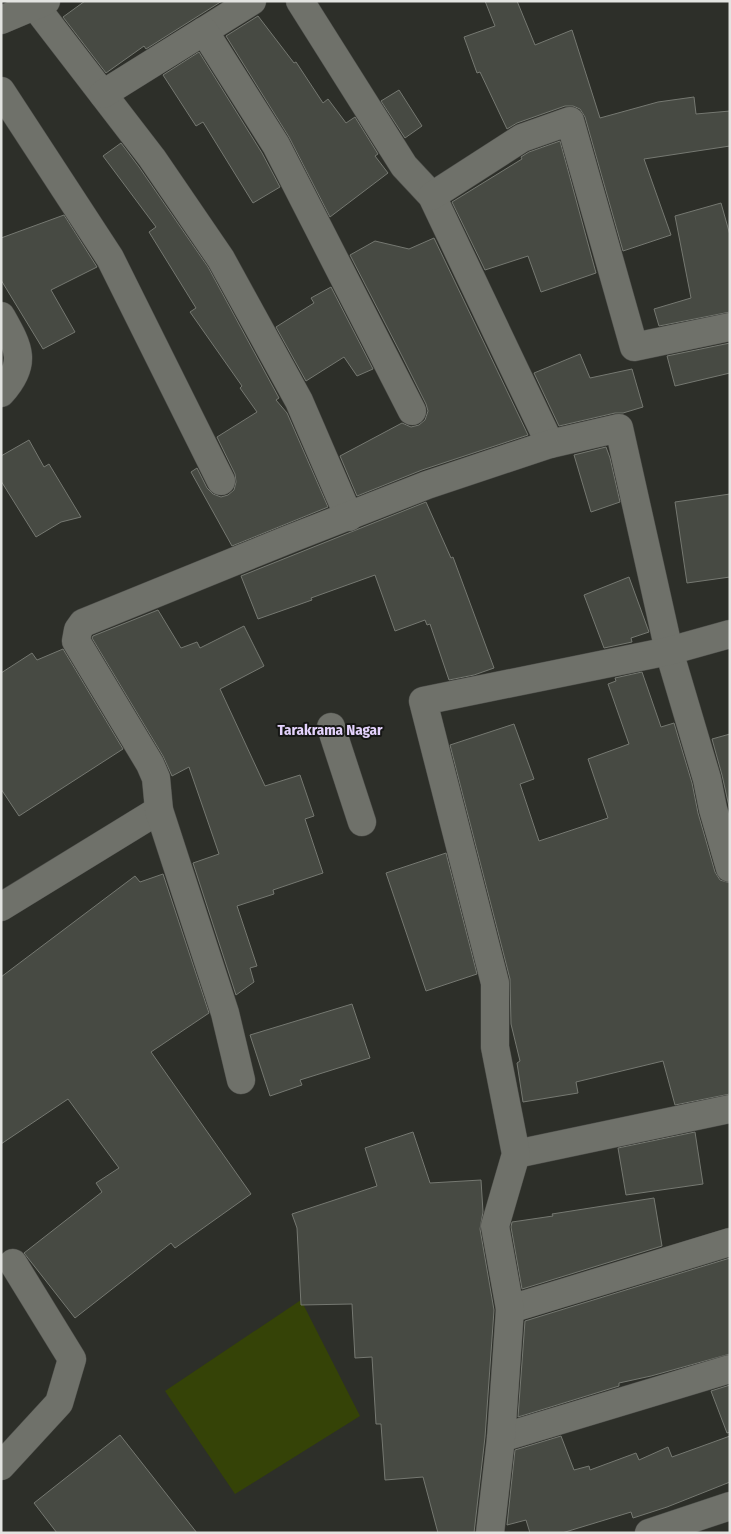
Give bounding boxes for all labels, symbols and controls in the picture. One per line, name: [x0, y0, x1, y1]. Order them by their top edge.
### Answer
district label: Tarakrama Nagar: [277, 721, 383, 739]

